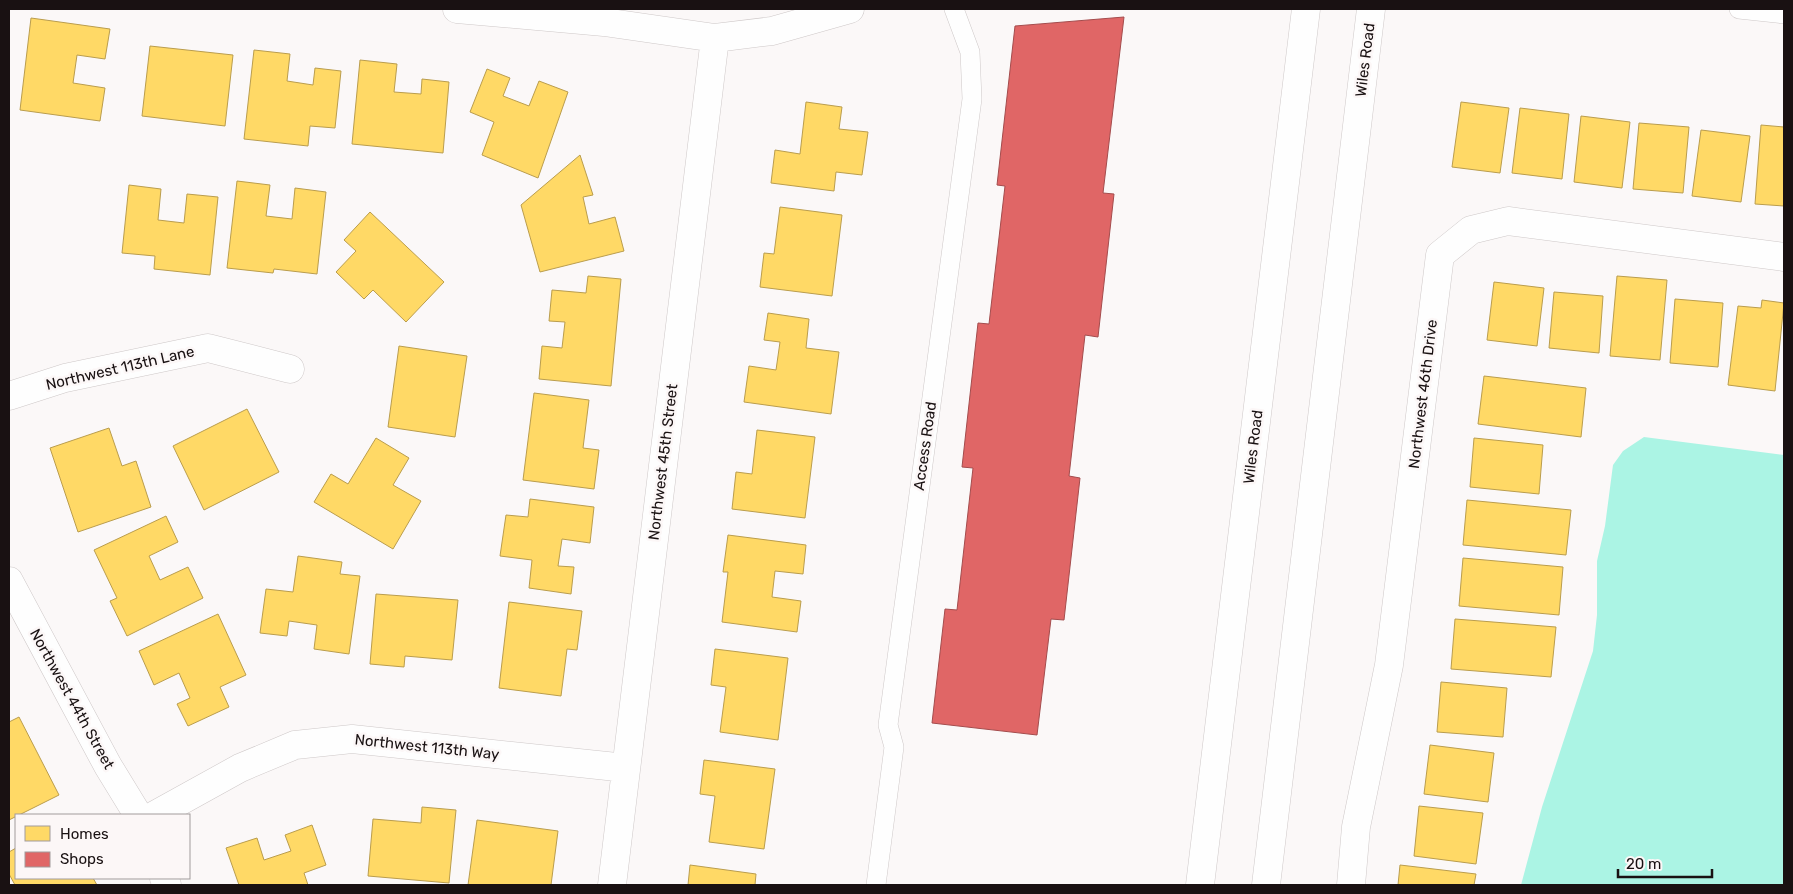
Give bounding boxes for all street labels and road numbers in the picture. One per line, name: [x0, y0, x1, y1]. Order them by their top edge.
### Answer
street label: Wiles Road: [1352, 22, 1378, 98]
street label: Northwest 46th Drive: [1405, 318, 1441, 470]
street label: Northwest 113th Lane: [44, 342, 196, 394]
street label: Northwest 45th Street: [644, 383, 682, 541]
street label: Access Road: [910, 400, 940, 492]
street label: Wiles Road: [1240, 409, 1266, 485]
street label: Northwest 44th Street: [26, 626, 118, 772]
street label: Northwest 113th Way: [354, 730, 500, 764]

